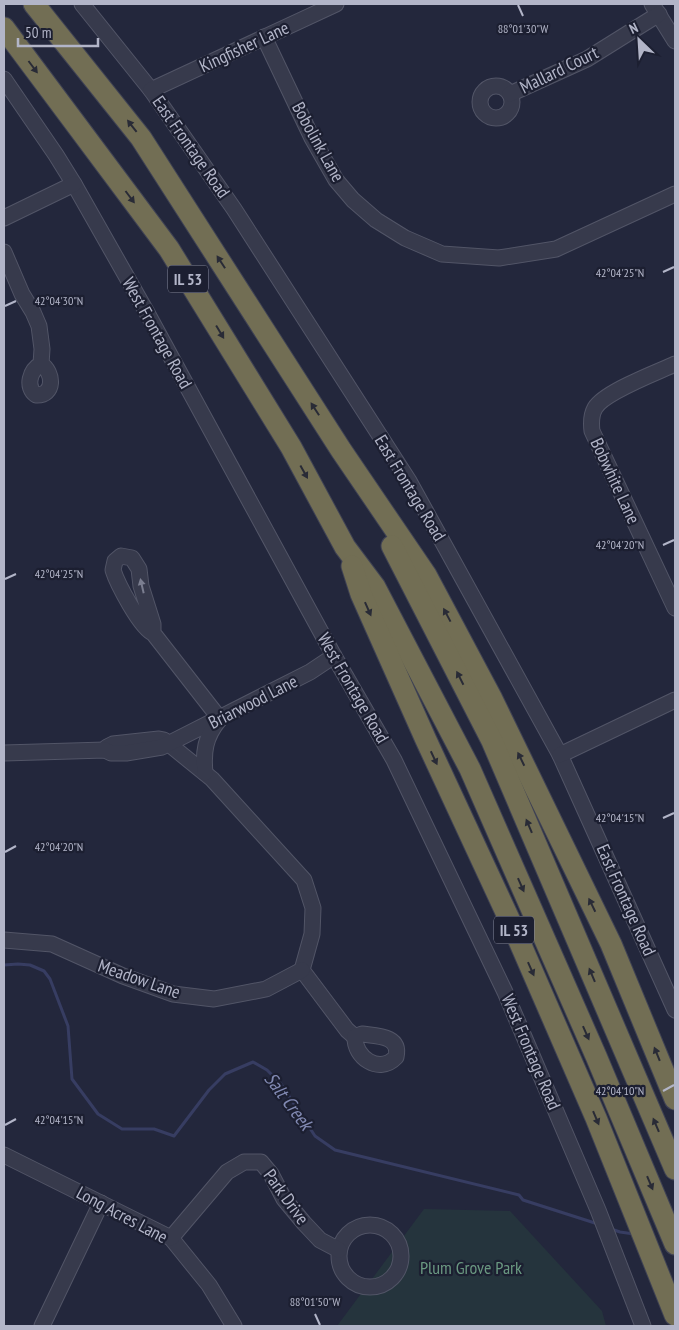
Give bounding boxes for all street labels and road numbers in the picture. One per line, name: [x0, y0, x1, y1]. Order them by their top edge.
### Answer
street label: Kingfisher Lane: [195, 16, 292, 77]
street label: Mallard Court: [516, 41, 602, 98]
street label: East Frontage Road: [148, 91, 235, 202]
street label: Bobolink Lane: [287, 98, 350, 186]
road number: IL 53: [168, 266, 208, 292]
street label: West Frontage Road: [117, 273, 197, 392]
street label: East Frontage Road: [370, 431, 451, 545]
street label: Bobwhite Lane: [586, 434, 645, 527]
street label: West Frontage Road: [313, 628, 394, 747]
street label: Briarwood Lane: [204, 669, 301, 734]
street label: East Frontage Road: [592, 840, 661, 959]
road number: IL 53: [494, 916, 534, 944]
street label: Meadow Lane: [95, 954, 183, 1003]
street label: West Frontage Road: [497, 990, 566, 1113]
street label: Park Drive: [259, 1165, 314, 1229]
street label: Long Acres Lane: [73, 1181, 172, 1248]

